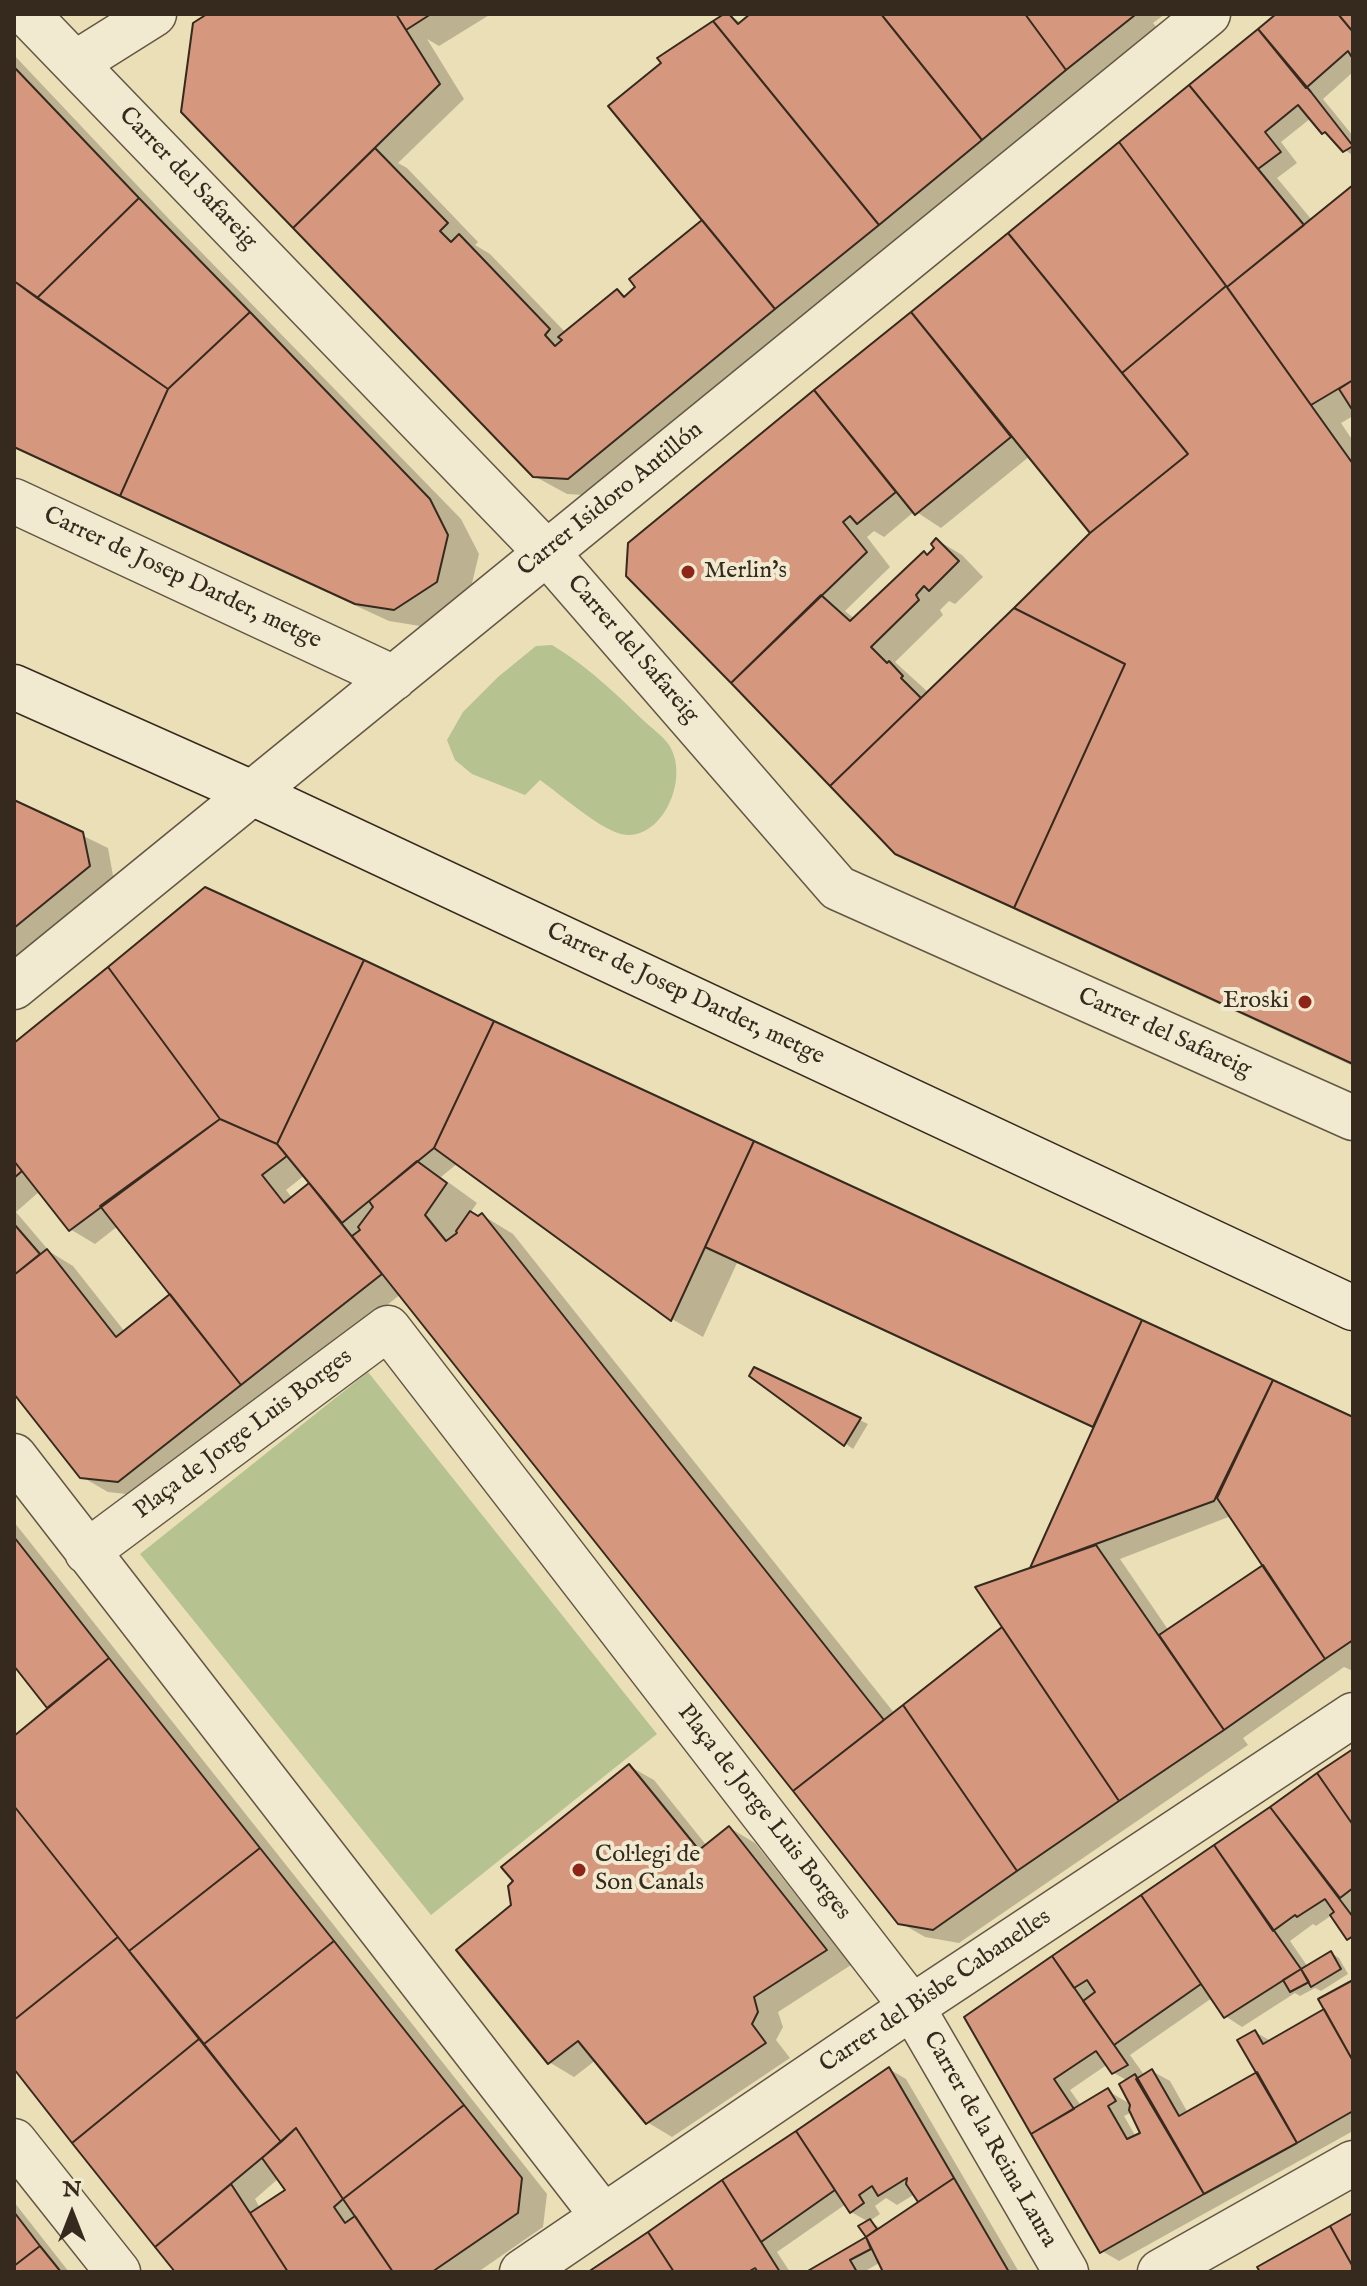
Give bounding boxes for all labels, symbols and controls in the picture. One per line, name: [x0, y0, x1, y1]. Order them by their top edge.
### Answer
street label: Carrer del Safareig: [112, 102, 262, 256]
street label: Carrer Isidoro Antillón: [512, 416, 710, 584]
street label: Carrer de Josep Darder, metge: [38, 502, 326, 656]
place label: Merlin's: [704, 558, 787, 586]
marker: Merlin's: [679, 563, 697, 581]
street label: Carrer del Safareig: [560, 570, 704, 730]
street label: Carrer de Josep Darder, metge: [541, 918, 829, 1072]
street label: Carrer del Safareig: [1073, 983, 1255, 1085]
place label: Eroski: [1223, 988, 1289, 1016]
marker: Eroski: [1296, 993, 1314, 1011]
street label: Plaça de Jorge Luis Borges: [129, 1344, 359, 1526]
street label: Plaça de Jorge Luis Borges: [670, 1700, 856, 1926]
place label: Col·legi de Son Canals: [595, 1842, 704, 1898]
marker: Col·legi de Son Canals: [570, 1861, 588, 1879]
street label: Carrer del Bisbe Cabanelles: [815, 1904, 1057, 2080]
street label: Carrer de la Reina Laura: [915, 2027, 1063, 2253]
north arrow: [32, 2174, 112, 2254]
text: N: [62, 2176, 82, 2204]

